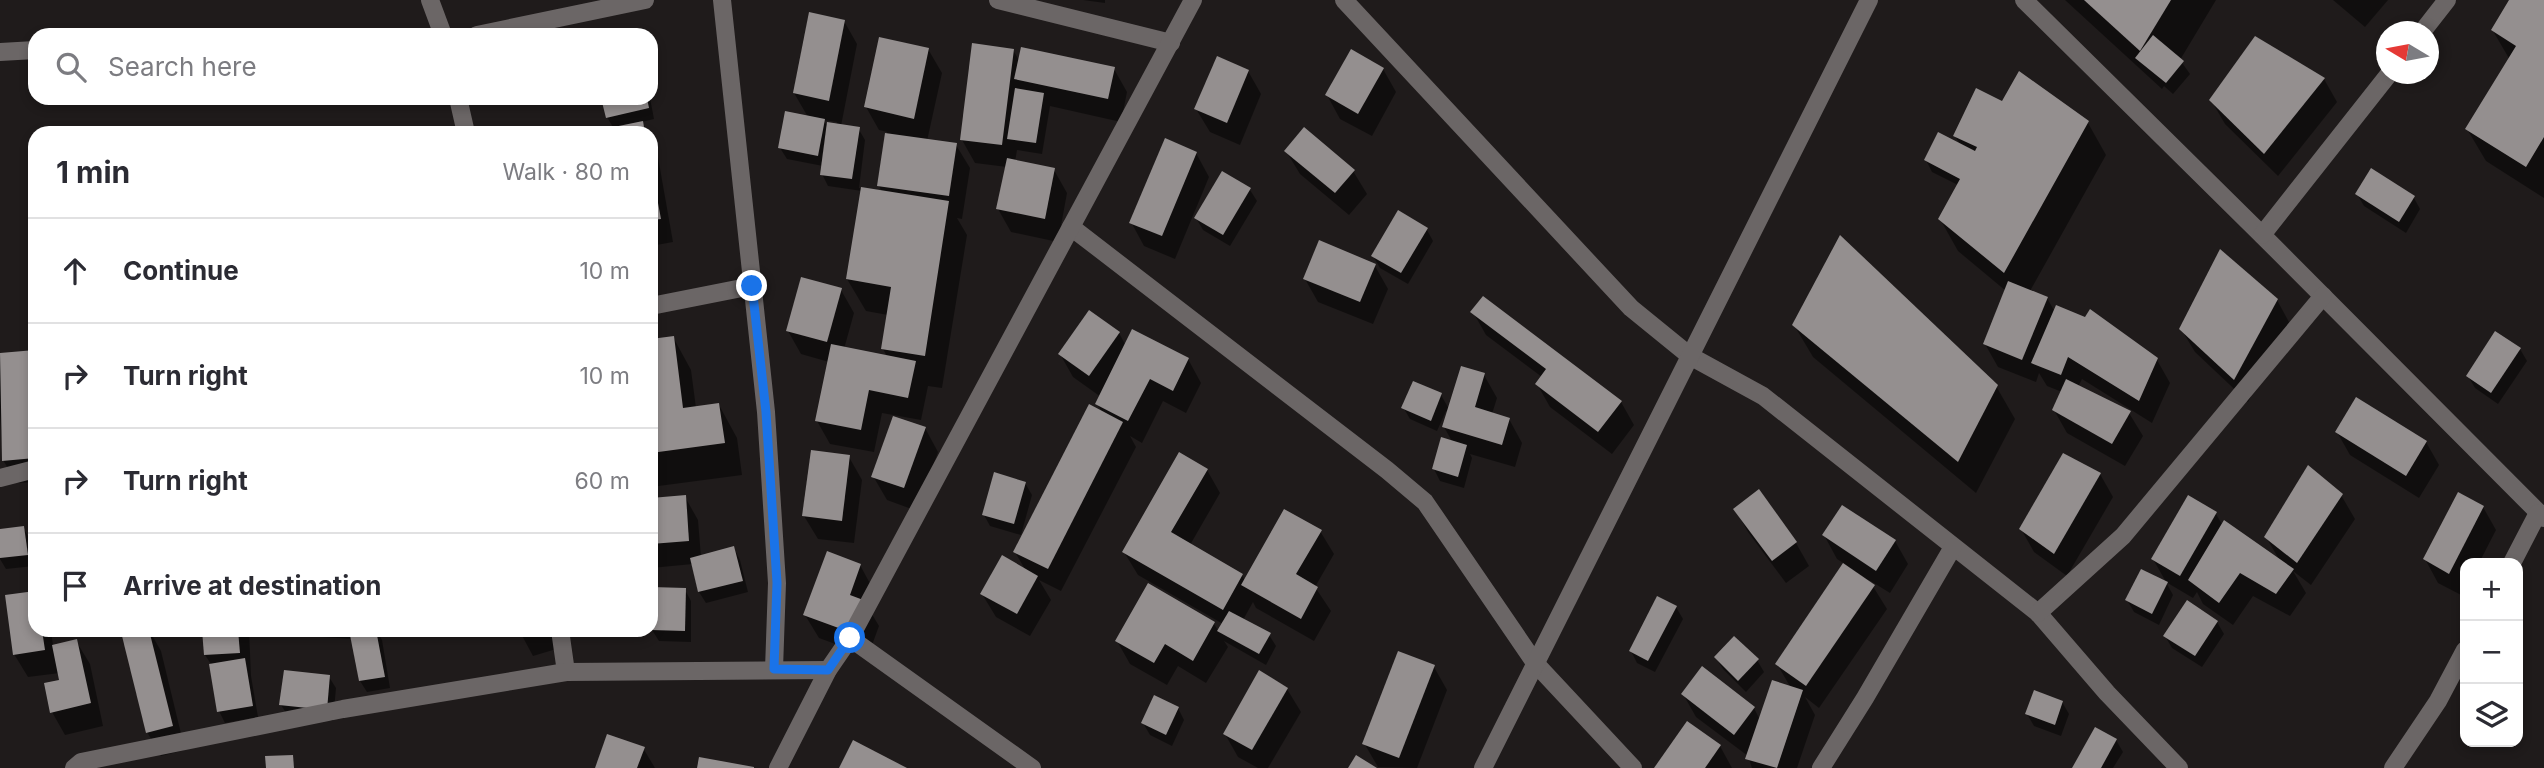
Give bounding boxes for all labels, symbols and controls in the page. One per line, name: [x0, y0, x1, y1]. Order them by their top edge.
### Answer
north arrow: [2376, 21, 2439, 84]
search box: [28, 28, 658, 105]
icon: search: [52, 48, 90, 86]
text: Search here: [108, 51, 257, 82]
text: 1 min: [56, 154, 130, 190]
text: Walk · 80 m: [502, 158, 630, 186]
icon: ahead: [56, 252, 94, 290]
text: Continue: [123, 255, 239, 286]
text: 10 m: [580, 257, 630, 285]
route end: [736, 270, 767, 301]
icon: right: [56, 357, 94, 395]
text: Turn right: [123, 360, 248, 391]
text: 10 m: [580, 362, 630, 390]
icon: right: [56, 462, 94, 500]
text: Turn right: [123, 465, 248, 496]
text: 60 m: [575, 467, 630, 495]
map controls: [2460, 558, 2523, 747]
button: +: [2460, 558, 2523, 621]
icon: arrive: [56, 567, 94, 605]
text: Arrive at destination: [123, 570, 382, 601]
button: −: [2460, 621, 2523, 684]
route start: [834, 622, 865, 653]
button: layers: [2460, 684, 2523, 747]

